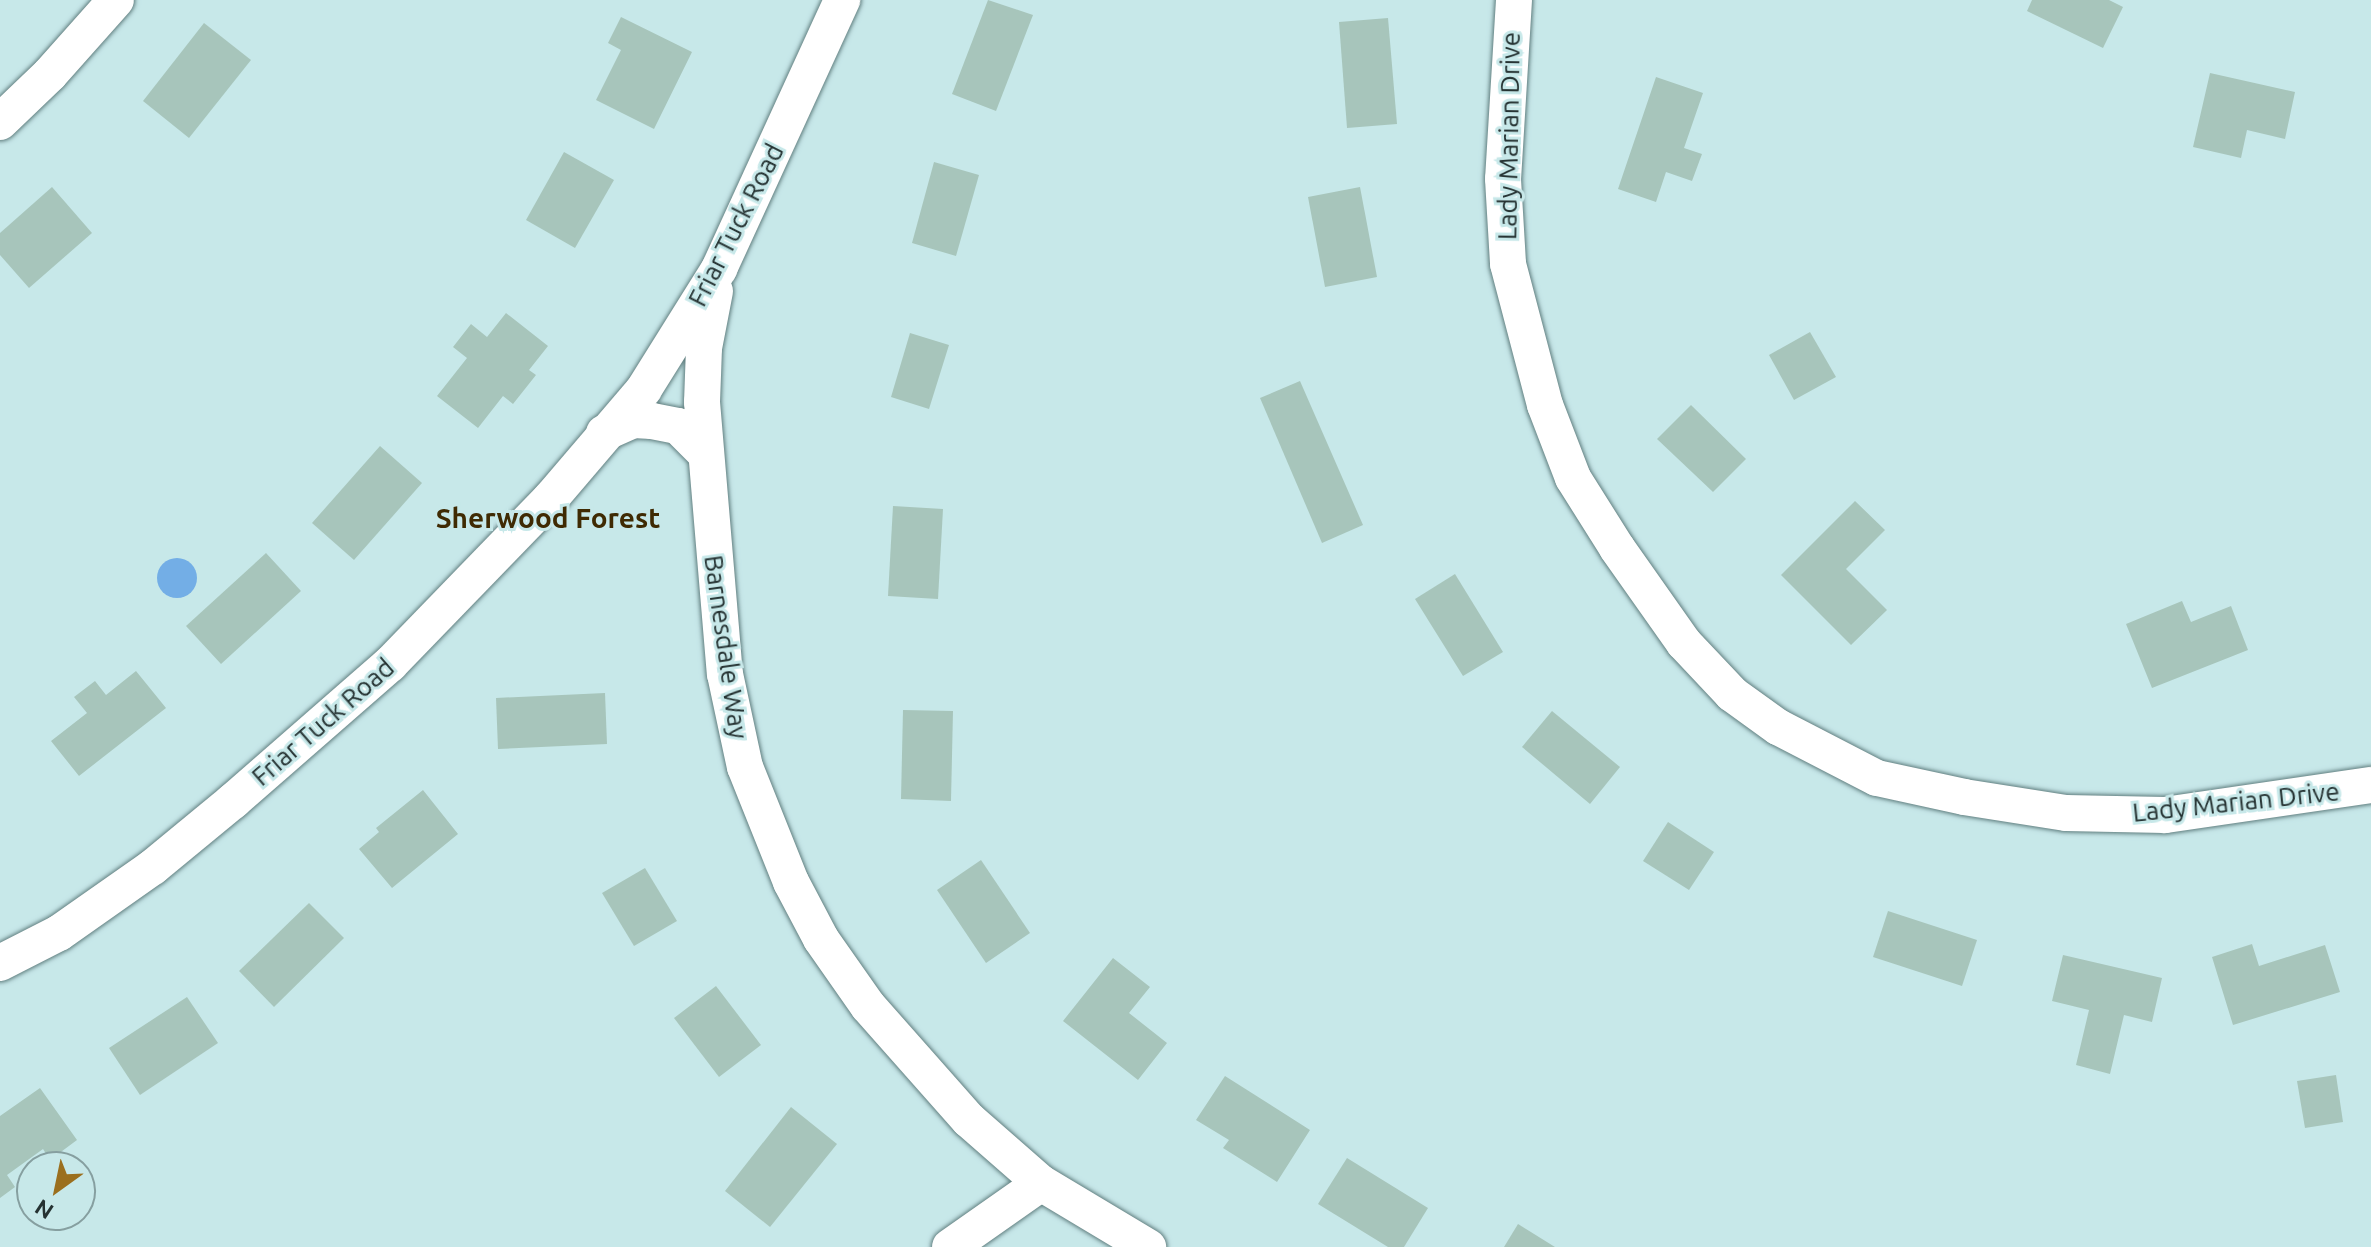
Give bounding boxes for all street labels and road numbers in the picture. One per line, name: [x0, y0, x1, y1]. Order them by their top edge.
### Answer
street label: Lady Marian Drive: [1492, 32, 1526, 240]
street label: Friar Tuck Road: [682, 139, 790, 311]
street label: Barnesdale Way: [698, 553, 754, 741]
street label: Friar Tuck Road: [245, 652, 401, 792]
street label: Lady Marian Drive: [2131, 776, 2341, 828]

